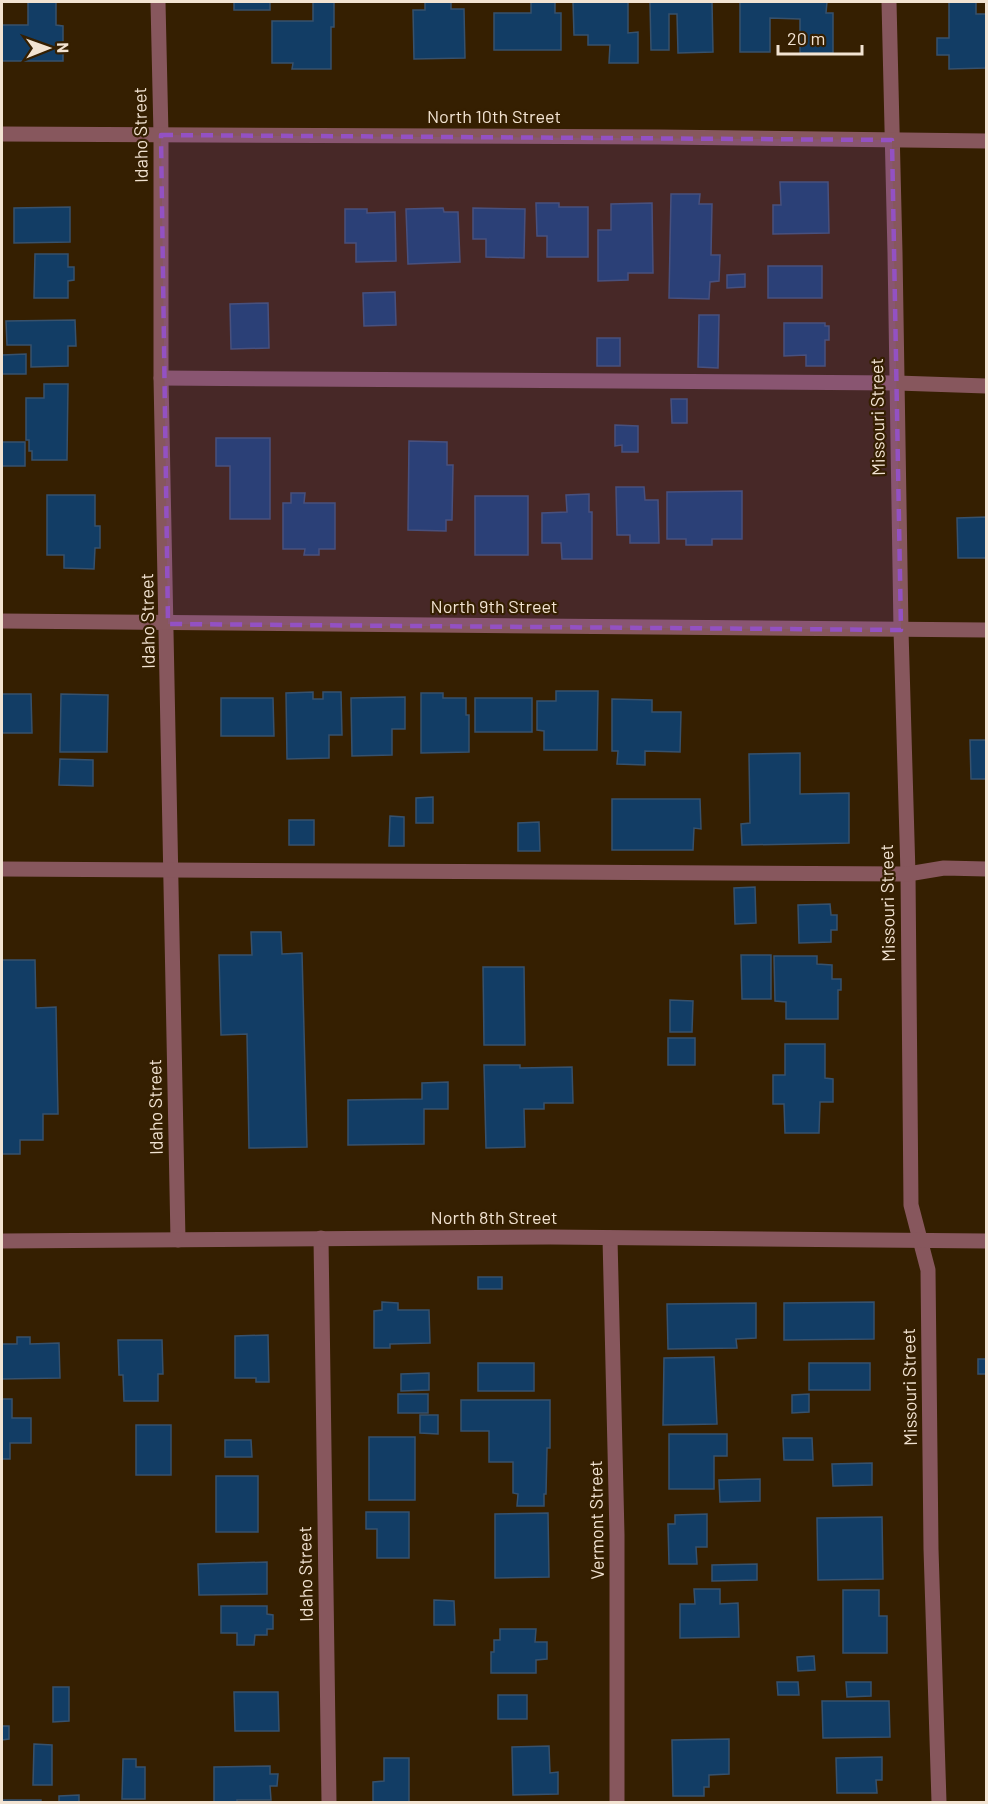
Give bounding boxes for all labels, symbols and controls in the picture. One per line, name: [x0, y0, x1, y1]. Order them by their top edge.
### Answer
north arrow: [18, 18, 78, 78]
scale bar: [778, 18, 862, 56]
text: 20 m: [787, 27, 825, 49]
text: N: [54, 42, 73, 53]
street label: Idaho Street: [128, 87, 152, 183]
street label: North 10th Street: [427, 105, 561, 127]
street label: Missouri Street: [865, 358, 889, 476]
street label: Idaho Street: [135, 573, 159, 669]
street label: North 9th Street: [430, 595, 558, 617]
street label: Missouri Street: [875, 844, 899, 962]
street label: Idaho Street: [143, 1059, 167, 1155]
street label: North 8th Street: [430, 1206, 558, 1228]
street label: Missouri Street: [897, 1328, 921, 1446]
street label: Vermont Street: [584, 1460, 608, 1580]
street label: Idaho Street: [293, 1526, 317, 1622]

